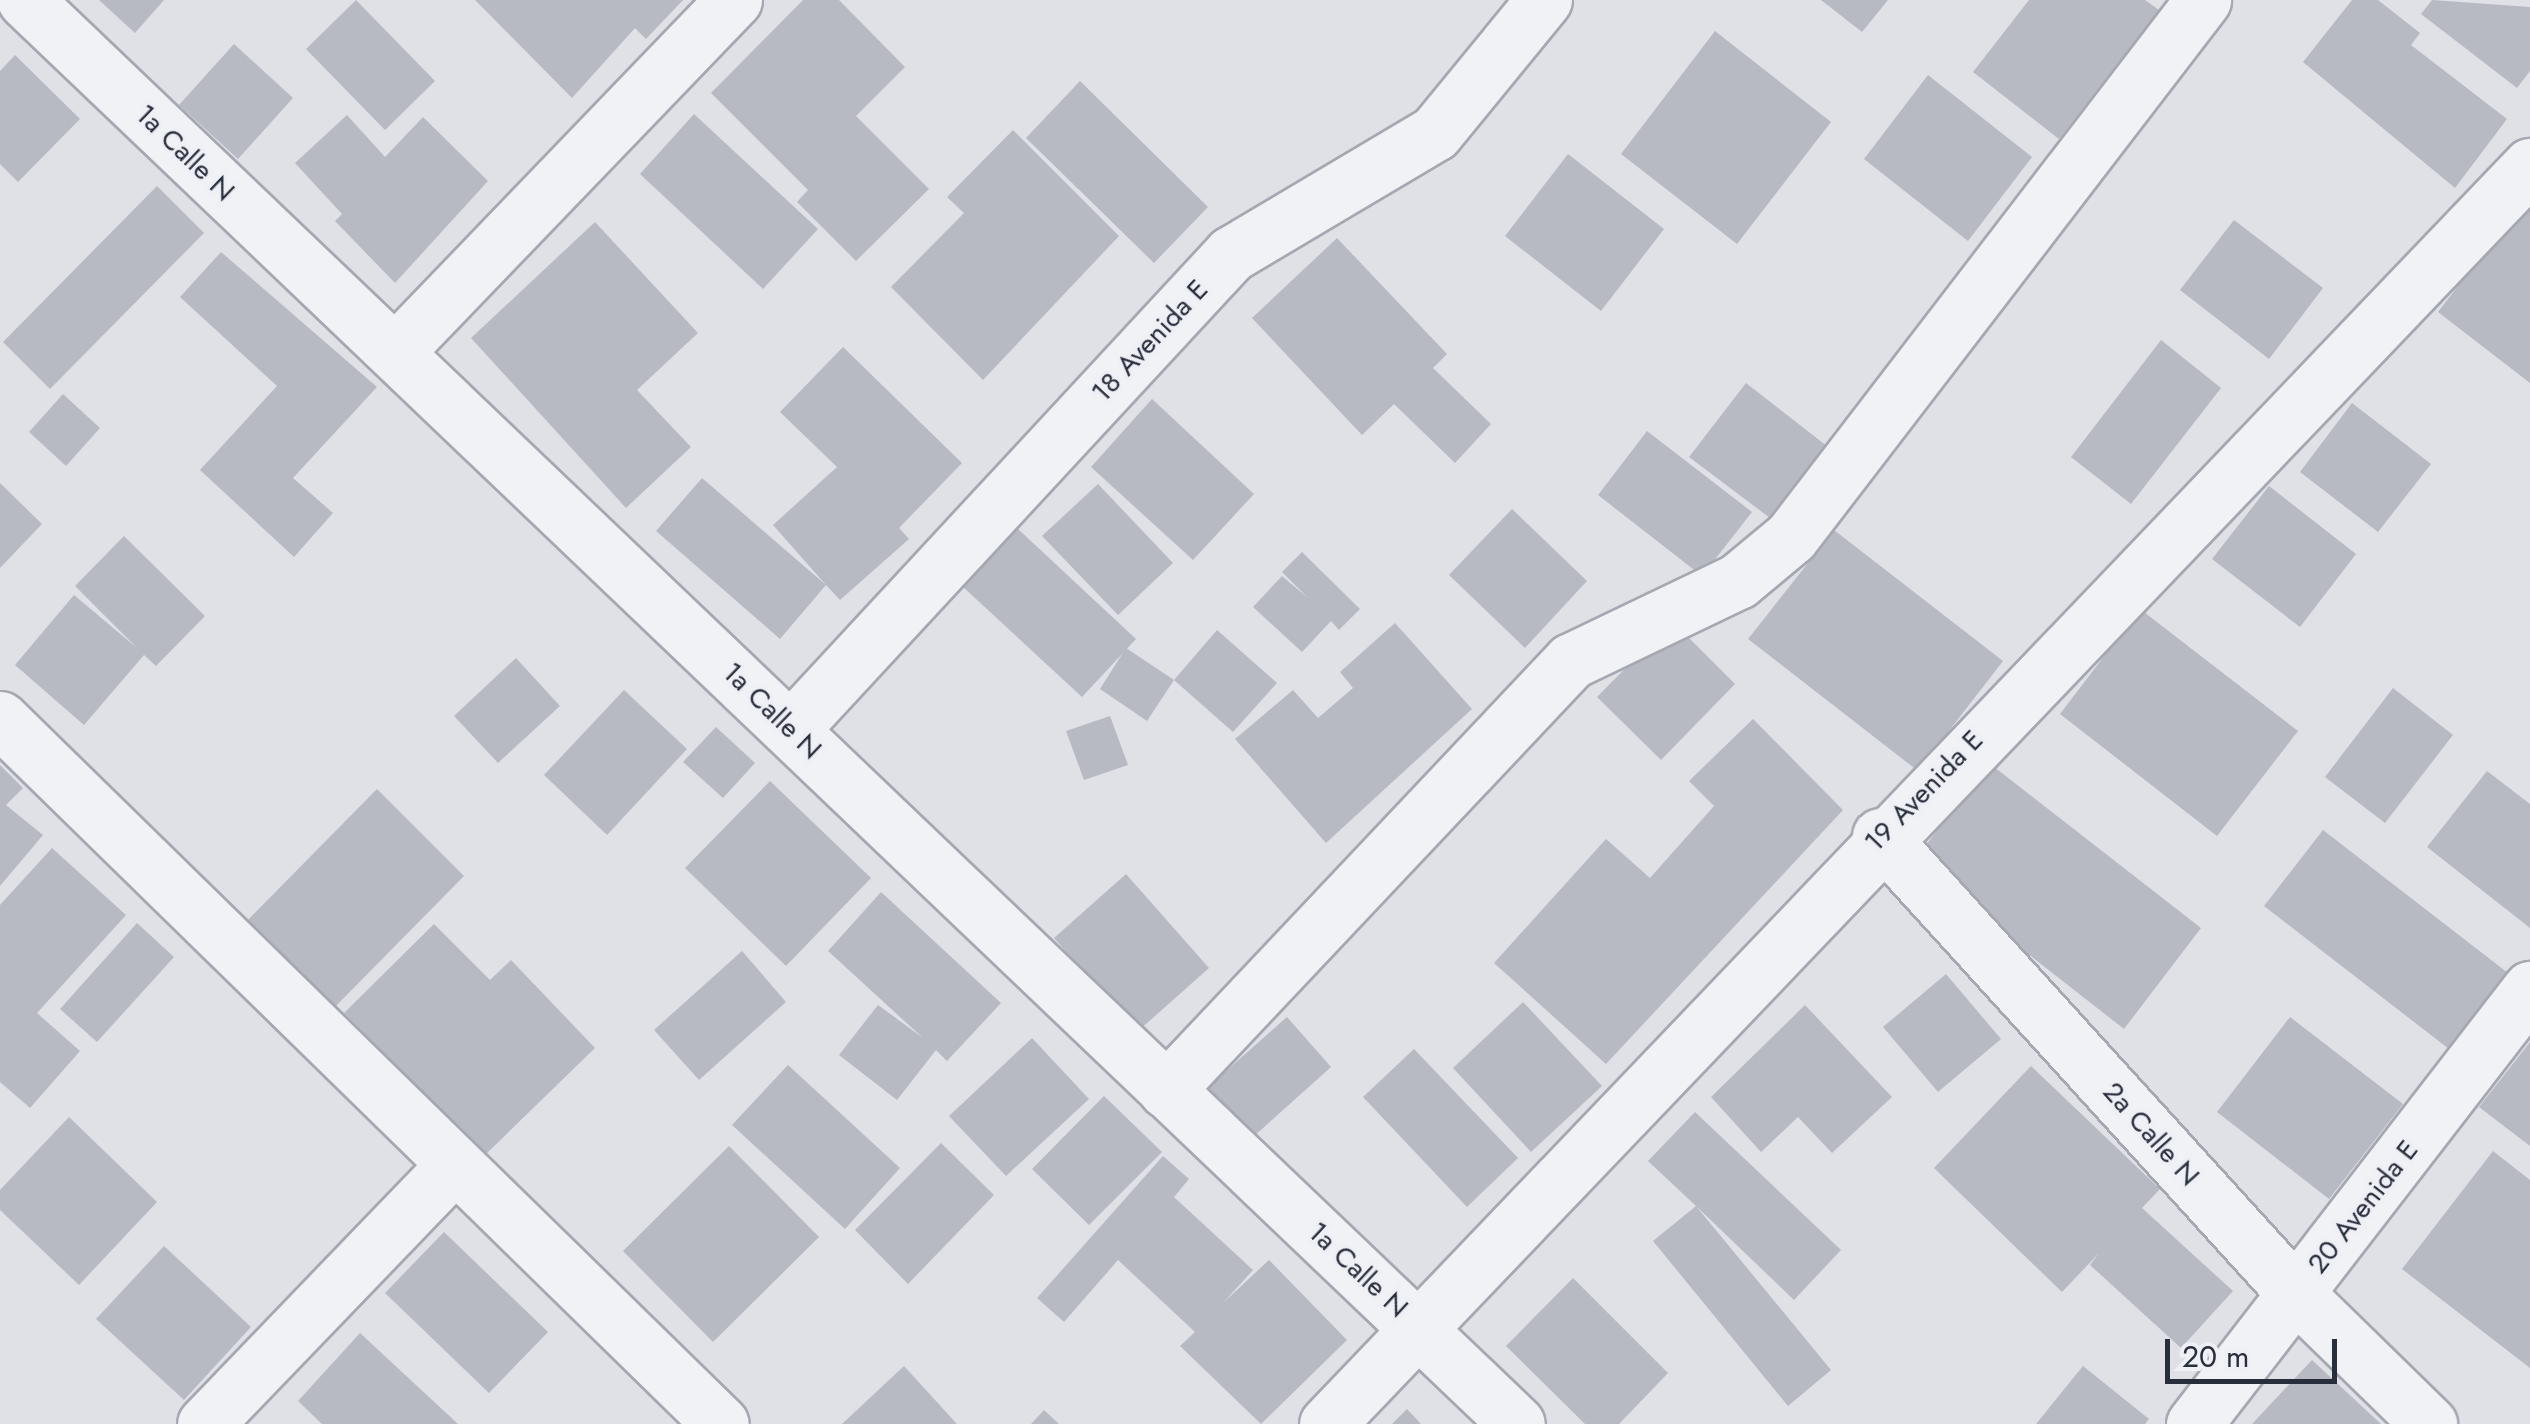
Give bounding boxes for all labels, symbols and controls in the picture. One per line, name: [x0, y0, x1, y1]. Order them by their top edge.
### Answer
street label: 1a Calle N: [129, 98, 241, 208]
street label: 18 Avenida E: [1085, 273, 1215, 409]
street label: 1a Calle N: [716, 656, 828, 766]
street label: 19 Avenida E: [1858, 723, 1990, 859]
street label: 2a Calle N: [2096, 1075, 2206, 1193]
street label: 20 Avenida E: [2301, 1134, 2425, 1280]
street label: 1a Calle N: [1301, 1215, 1415, 1325]
scale bar: [2170, 1319, 2342, 1381]
text: 20 m: [2182, 1335, 2249, 1378]

